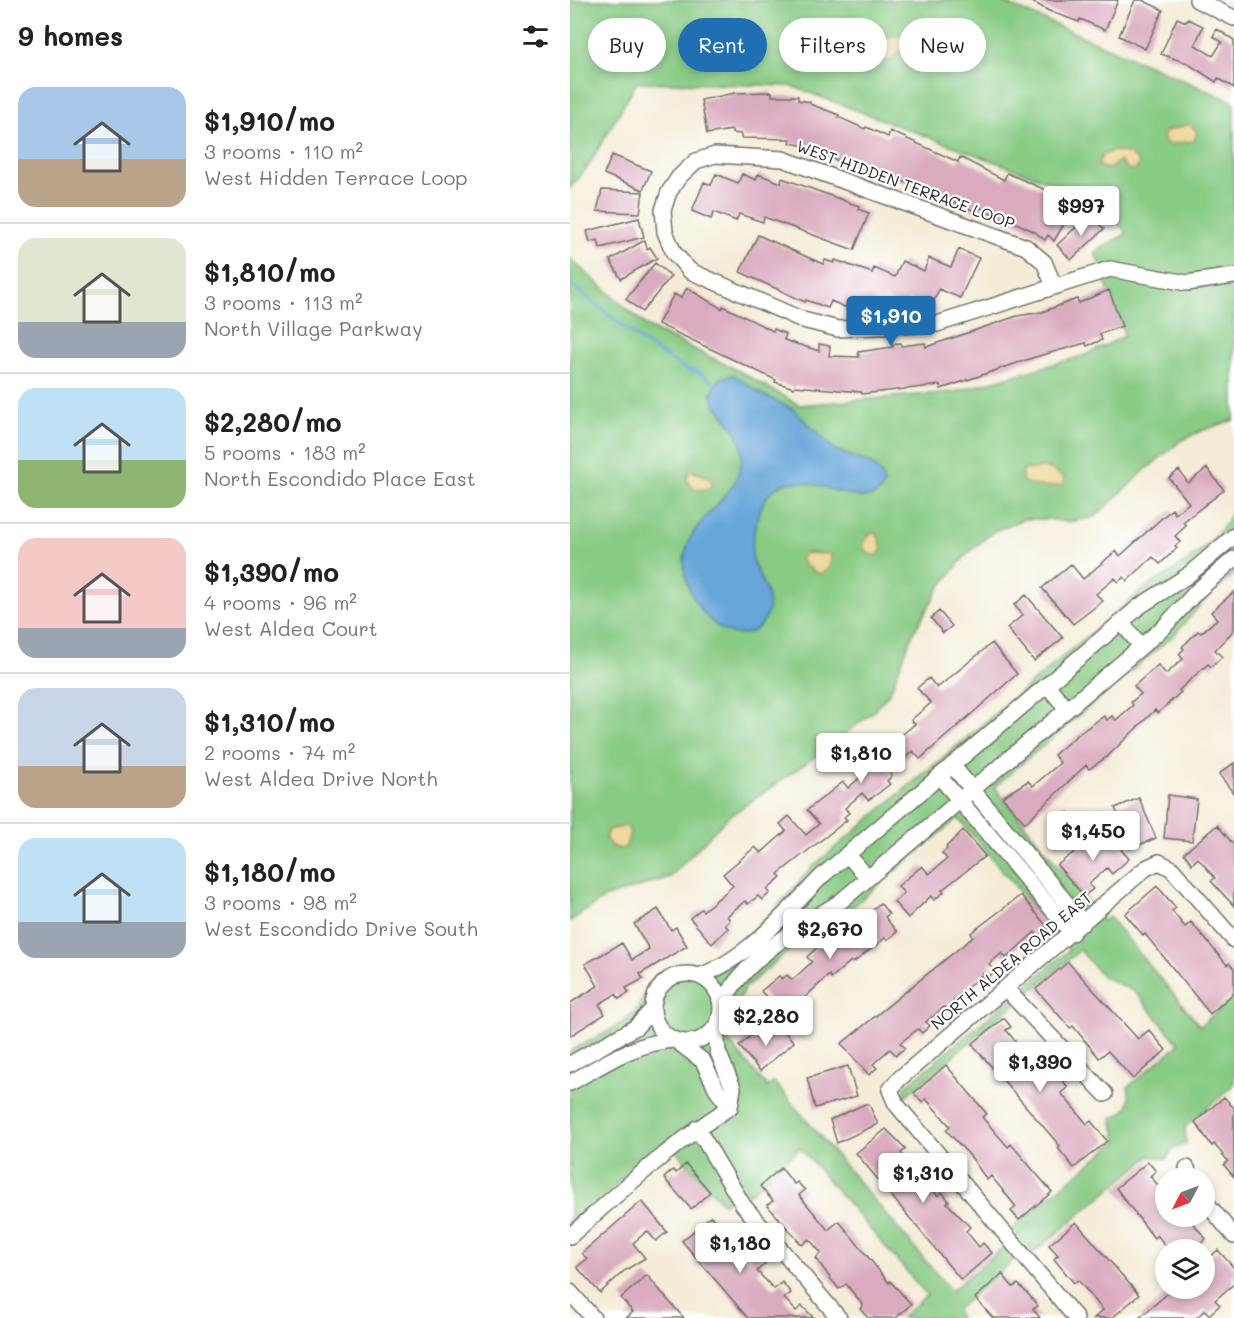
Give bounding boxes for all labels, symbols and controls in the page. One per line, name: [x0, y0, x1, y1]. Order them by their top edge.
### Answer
chip: Buy: [588, 18, 666, 72]
chip: Rent: [678, 18, 767, 72]
chip: Filters: [779, 18, 887, 72]
chip: New: [899, 18, 986, 72]
text: 9 homes: [18, 19, 123, 53]
icon: filters: [519, 20, 552, 53]
text: $1,910/mo: [204, 104, 335, 138]
icon: home: [66, 111, 138, 183]
street label: WEST HIDDEN TERRACE LOOP: [794, 135, 1018, 233]
text: 3 rooms · 110 m²: [204, 138, 363, 164]
text: West Hidden Terrace Loop: [204, 164, 468, 190]
pin: $997: [1045, 186, 1117, 237]
text: $997: [1057, 192, 1105, 218]
text: $1,810/mo: [204, 255, 336, 289]
icon: home: [66, 262, 138, 334]
text: 3 rooms · 113 m²: [204, 289, 363, 315]
pin: $1,910: [842, 296, 940, 347]
text: $1,910: [860, 302, 922, 328]
text: North Village Parkway: [204, 315, 423, 341]
text: $2,280/mo: [204, 405, 342, 439]
icon: home: [66, 412, 138, 484]
text: 5 rooms · 183 m²: [204, 439, 366, 465]
text: North Escondido Place East: [204, 465, 475, 491]
text: $1,390/mo: [204, 555, 339, 589]
icon: home: [66, 562, 138, 634]
text: 4 rooms · 96 m²: [204, 589, 357, 615]
text: West Aldea Court: [204, 615, 378, 641]
text: $1,310/mo: [204, 705, 335, 739]
icon: home: [66, 712, 138, 784]
pin: $1,810: [812, 733, 910, 784]
text: 2 rooms · 74 m²: [204, 739, 355, 765]
text: $1,810: [830, 739, 892, 765]
text: West Aldea Drive North: [204, 765, 438, 791]
pin: $1,450: [1044, 811, 1142, 862]
text: $1,450: [1061, 817, 1125, 843]
text: $1,180/mo: [204, 855, 336, 889]
icon: home: [66, 862, 138, 934]
street label: NORTH ALDEA ROAD EAST: [926, 886, 1096, 1034]
text: 3 rooms · 98 m²: [204, 889, 357, 915]
pin: $2,670: [781, 909, 879, 960]
text: West Escondido Drive South: [204, 915, 478, 941]
text: $2,670: [797, 915, 863, 941]
pin: $2,280: [717, 996, 815, 1047]
text: $2,280: [733, 1002, 799, 1028]
pin: $1,390: [991, 1042, 1089, 1093]
text: $1,390: [1008, 1048, 1072, 1074]
pin: $1,310: [874, 1153, 972, 1204]
text: $1,310: [892, 1159, 954, 1185]
north arrow: [1155, 1167, 1215, 1227]
map controls: [1155, 1167, 1215, 1299]
pin: $1,180: [691, 1223, 789, 1274]
text: $1,180: [709, 1229, 771, 1255]
button: layers: [1155, 1239, 1215, 1299]

